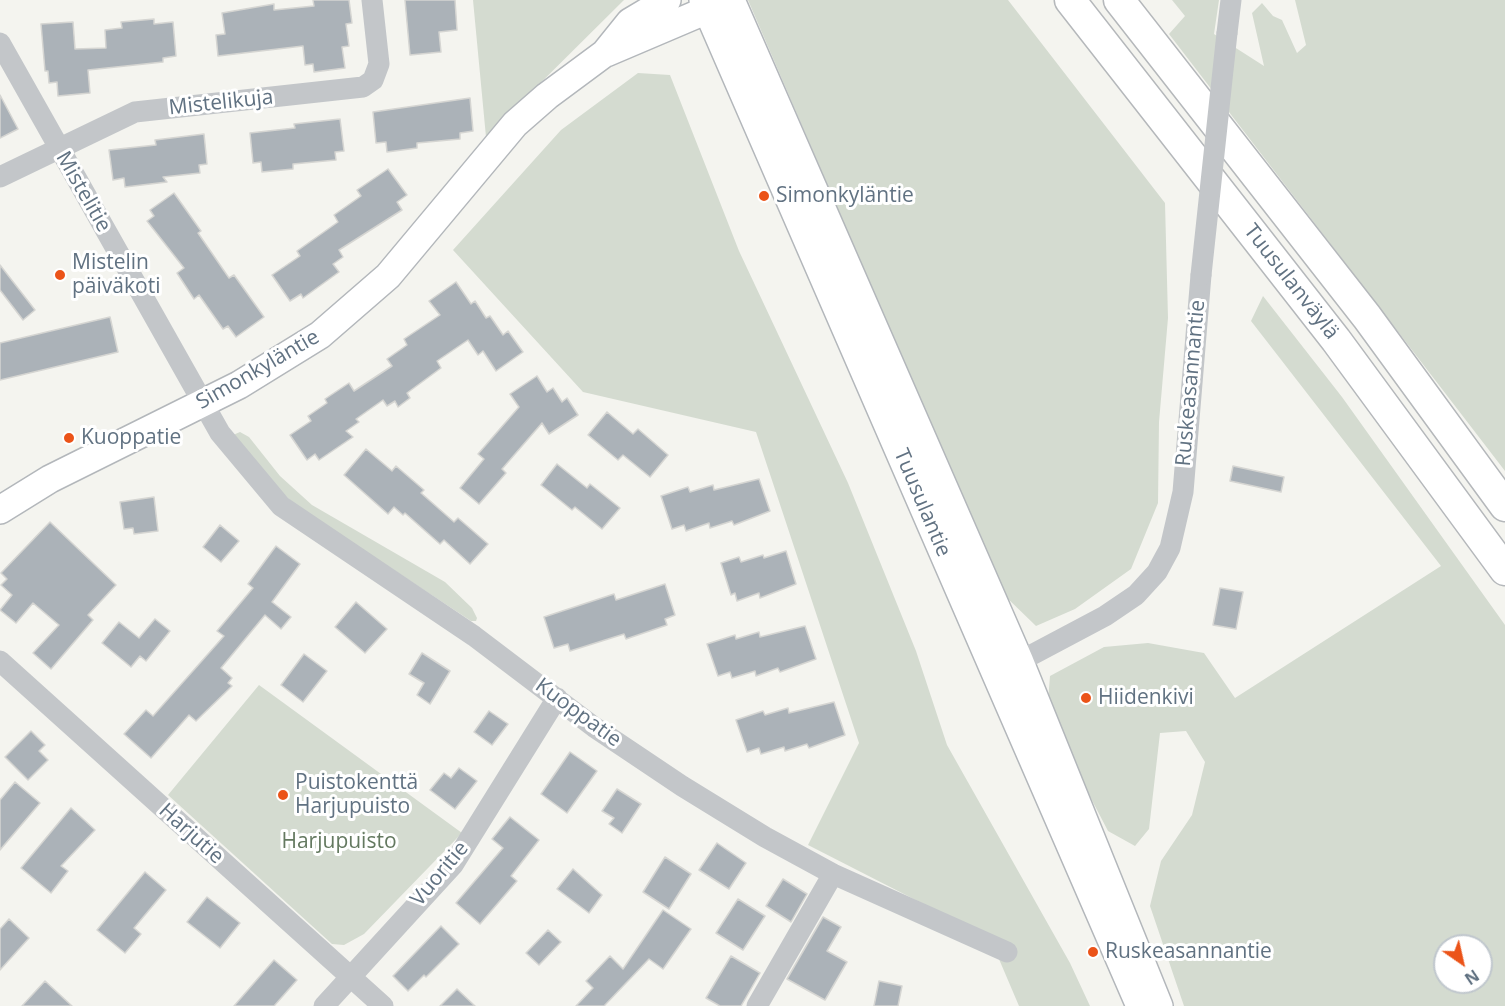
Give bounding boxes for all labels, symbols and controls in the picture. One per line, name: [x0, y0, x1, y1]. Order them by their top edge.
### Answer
street label: Mistelikuja: [167, 85, 275, 121]
street label: Mistelitie: [50, 147, 116, 237]
place label: Simonkyläntie: [776, 183, 914, 209]
marker: Simonkyläntie: [757, 189, 771, 203]
street label: Tuusulanväylä: [1238, 219, 1344, 345]
place label: Mistelin päiväkoti: [72, 250, 160, 300]
marker: Mistelin päiväkoti: [53, 268, 67, 282]
street label: Ruskeasannantie: [1171, 299, 1211, 467]
street label: Simonkyläntie: [192, 325, 324, 415]
place label: Kuoppatie: [81, 425, 181, 451]
marker: Kuoppatie: [62, 431, 76, 445]
street label: Tuusulantie: [888, 445, 956, 561]
street label: Kuoppatie: [530, 673, 626, 753]
place label: Hiidenkivi: [1098, 685, 1194, 711]
marker: Hiidenkivi: [1079, 691, 1093, 705]
place label: Puistokenttä Harjupuisto: [295, 770, 418, 820]
marker: Puistokenttä Harjupuisto: [276, 788, 290, 802]
street label: Harjutie: [153, 798, 229, 870]
park label: Harjupuisto: [281, 829, 397, 855]
street label: Vuoritie: [406, 837, 474, 911]
north arrow: [1433, 934, 1493, 994]
place label: Ruskeasannantie: [1105, 939, 1272, 965]
marker: Ruskeasannantie: [1086, 945, 1100, 959]
text: N: [1460, 965, 1483, 990]

